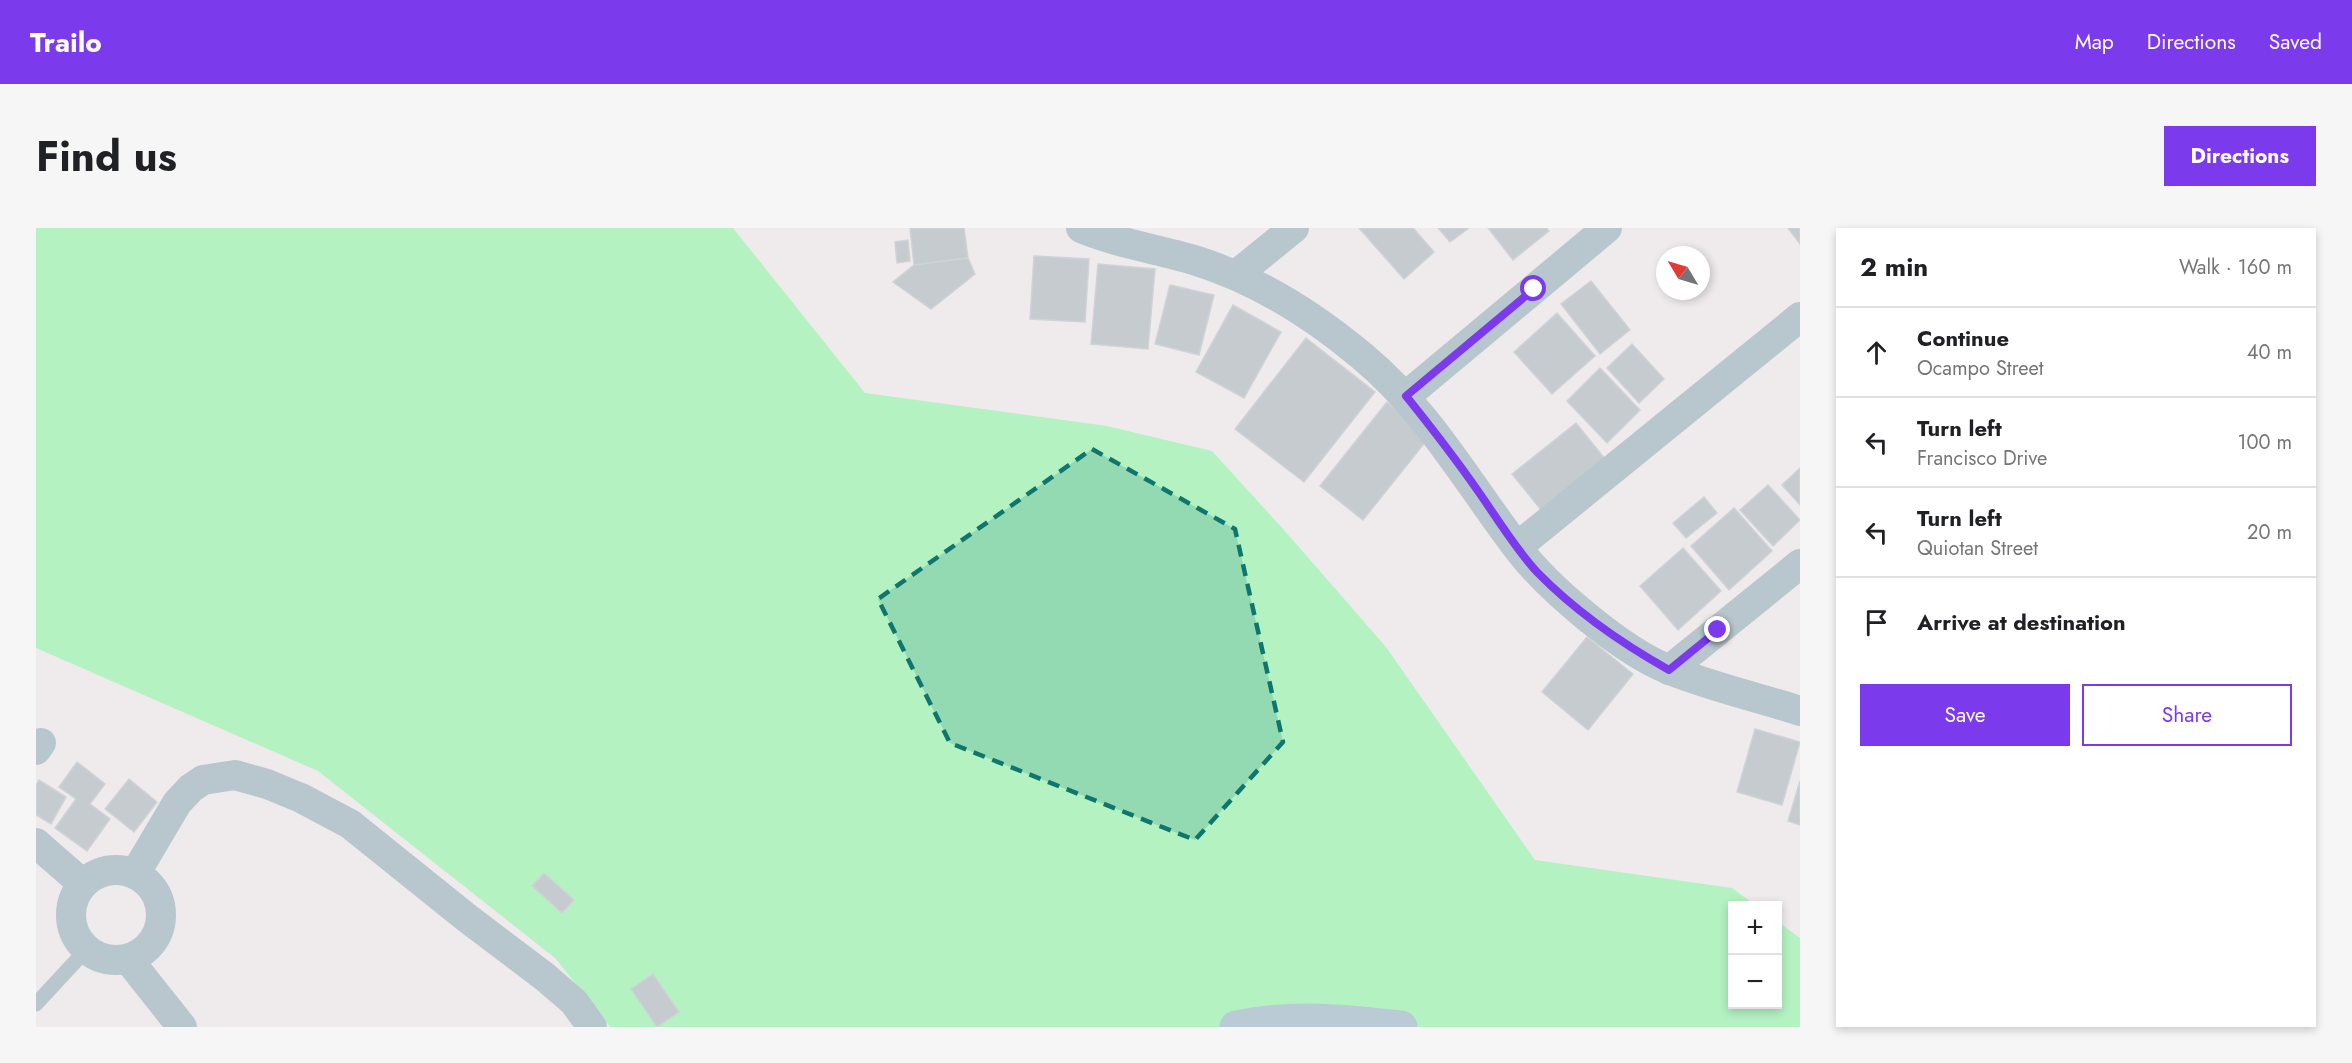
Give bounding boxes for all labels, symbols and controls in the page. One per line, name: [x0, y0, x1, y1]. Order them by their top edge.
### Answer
text: Trailo: [30, 22, 102, 63]
text: Map: [2075, 27, 2114, 57]
text: Directions: [2147, 27, 2236, 57]
text: Saved: [2269, 27, 2322, 57]
text: Find us: [36, 126, 177, 187]
button: Directions: [2164, 126, 2316, 186]
north arrow: [1656, 246, 1710, 300]
text: 2 min: [1860, 248, 1928, 286]
text: Walk · 160 m: [2179, 253, 2292, 282]
route start: [1520, 275, 1546, 301]
text: Continue: [1917, 322, 2009, 354]
icon: ahead: [1860, 336, 1893, 369]
text: 40 m: [2247, 338, 2292, 367]
text: Ocampo Street: [1917, 354, 2044, 383]
text: Turn left: [1917, 412, 2002, 444]
icon: left: [1860, 426, 1893, 459]
text: 100 m: [2237, 428, 2292, 457]
text: Francisco Drive: [1917, 444, 2047, 473]
text: Turn left: [1917, 502, 2002, 534]
icon: left: [1860, 516, 1893, 549]
text: 20 m: [2247, 518, 2292, 547]
text: Quiotan Street: [1917, 534, 2038, 563]
icon: arrive: [1860, 606, 1893, 639]
text: Arrive at destination: [1917, 606, 2126, 638]
route end: [1704, 616, 1730, 642]
button: Save: [1860, 684, 2070, 746]
button: Share: [2082, 684, 2292, 746]
map controls: [1728, 901, 1782, 1009]
button: +: [1728, 901, 1782, 955]
button: −: [1728, 955, 1782, 1009]

